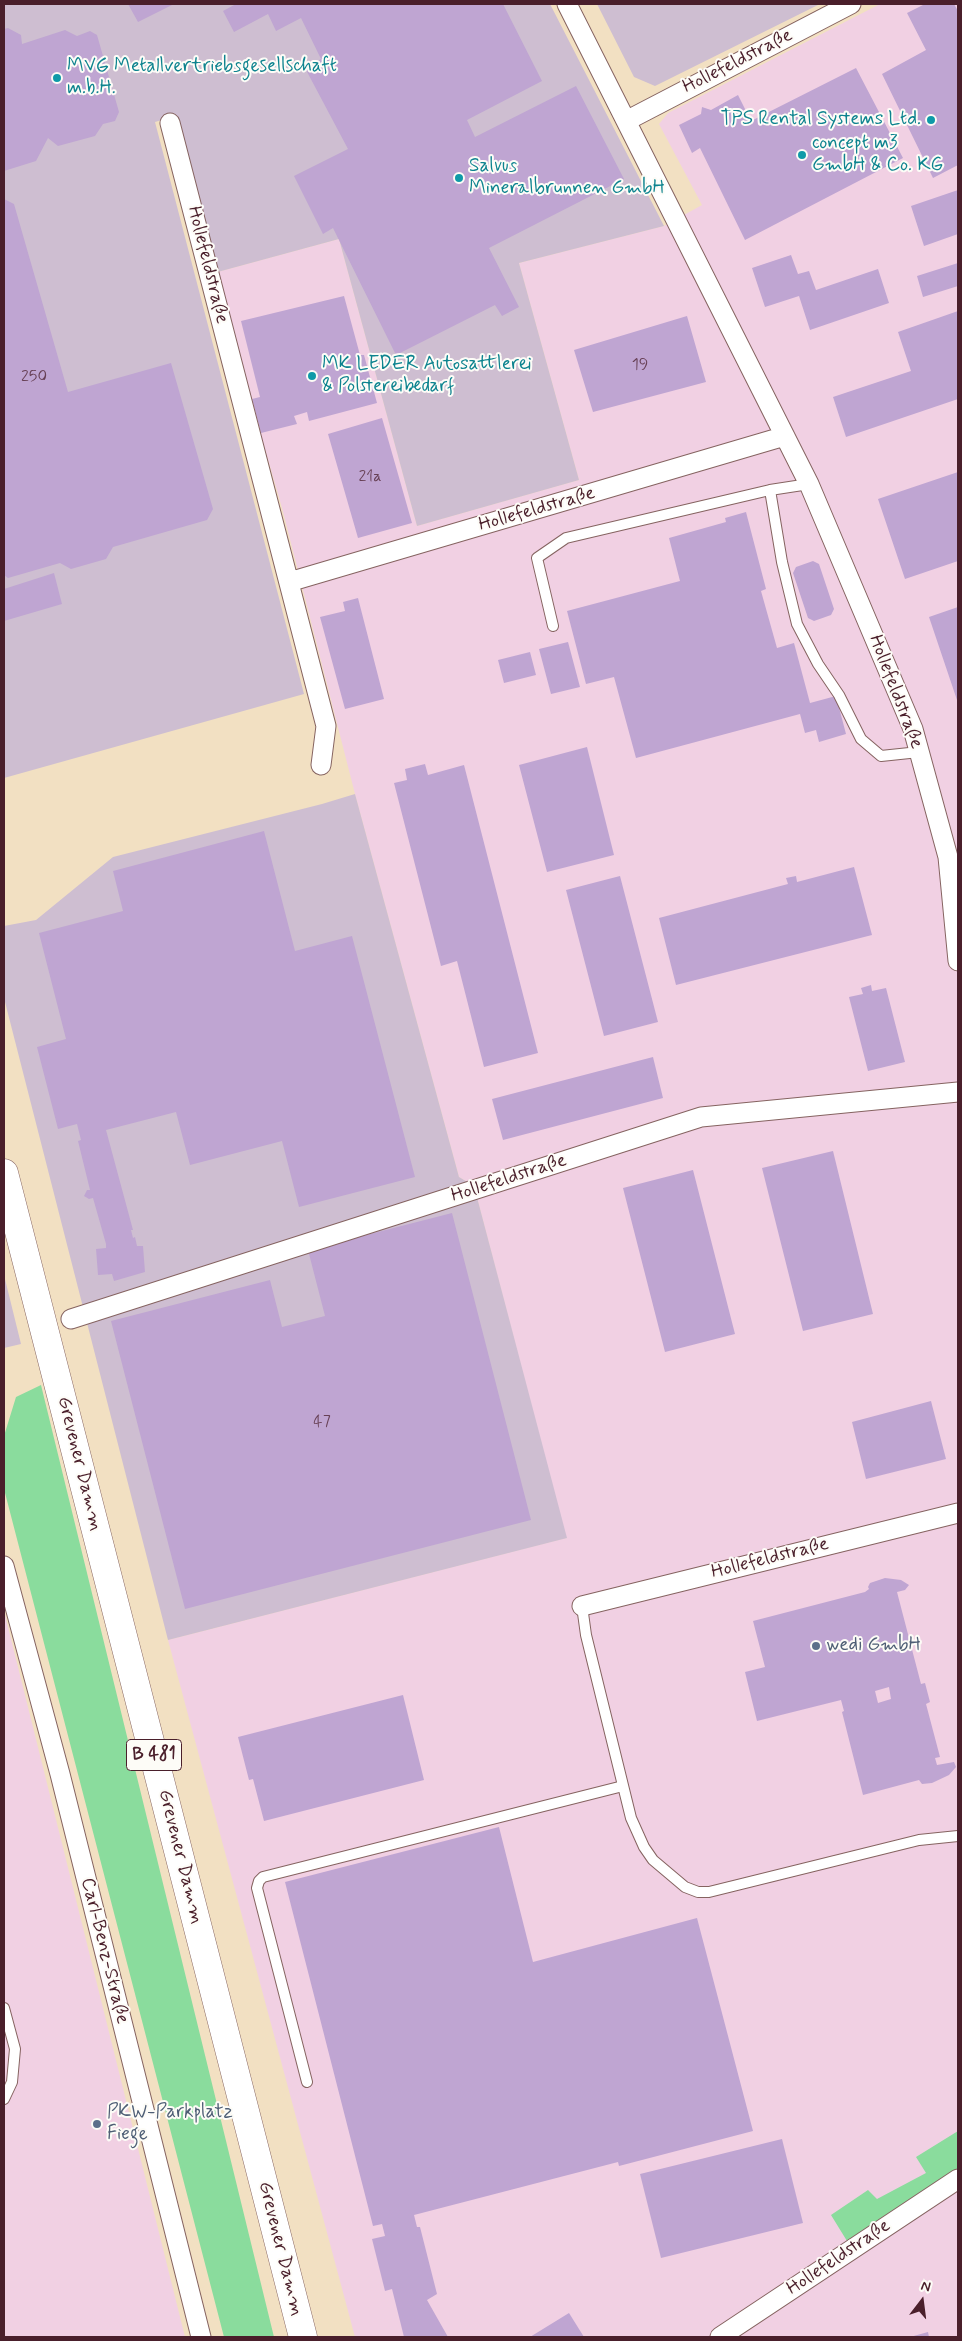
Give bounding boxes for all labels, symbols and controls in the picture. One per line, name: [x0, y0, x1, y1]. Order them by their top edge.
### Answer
street label: Hollefeldstraße: [679, 25, 797, 99]
place label: MVG Metallvertriebsgesellschaft m.b.H.: [67, 56, 337, 100]
marker: MVG Metallvertriebsgesellschaft m.b.H.: [51, 72, 63, 84]
place label: TPS Rental Systems Ltd.: [721, 109, 921, 131]
marker: TPS Rental Systems Ltd.: [925, 114, 937, 126]
place label: concept m3 GmbH & Co. KG: [812, 133, 943, 177]
marker: concept m3 GmbH & Co. KG: [796, 149, 808, 161]
place label: Salvus Mineralbrunnen GmbH: [469, 156, 665, 200]
marker: Salvus Mineralbrunnen GmbH: [453, 172, 465, 184]
street label: Hollefeldstraße: [181, 204, 233, 326]
place label: MK LEDER Autosattlerei & Polstereibedarf: [322, 354, 532, 398]
house number: 19: [632, 356, 648, 376]
house number: 250: [21, 368, 47, 388]
marker: MK LEDER Autosattlerei & Polstereibedarf: [306, 370, 318, 382]
house number: 21a: [359, 468, 381, 488]
street label: Hollefeldstraße: [476, 482, 598, 538]
street label: Hollefeldstraße: [863, 632, 927, 752]
street label: Hollefeldstraße: [448, 1150, 570, 1208]
street label: Grevener Damm: [51, 1394, 107, 1534]
house number: 47: [313, 1413, 331, 1433]
street label: Hollefeldstraße: [709, 1533, 831, 1585]
place label: wedi GmbH: [826, 1635, 921, 1657]
marker: wedi GmbH: [810, 1640, 822, 1652]
road number: B 481: [126, 1740, 182, 1770]
street label: Grevener Damm: [152, 1787, 208, 1927]
street label: Carl-Benz-Straße: [75, 1876, 133, 2026]
place label: PKW-Parkplatz Fiege: [107, 2102, 233, 2146]
marker: PKW-Parkplatz Fiege: [91, 2118, 103, 2130]
street label: Grevener Damm: [252, 2179, 308, 2319]
street label: Hollefeldstraße: [783, 2215, 895, 2301]
north arrow: [897, 2276, 947, 2326]
text: N: [919, 2277, 933, 2296]

